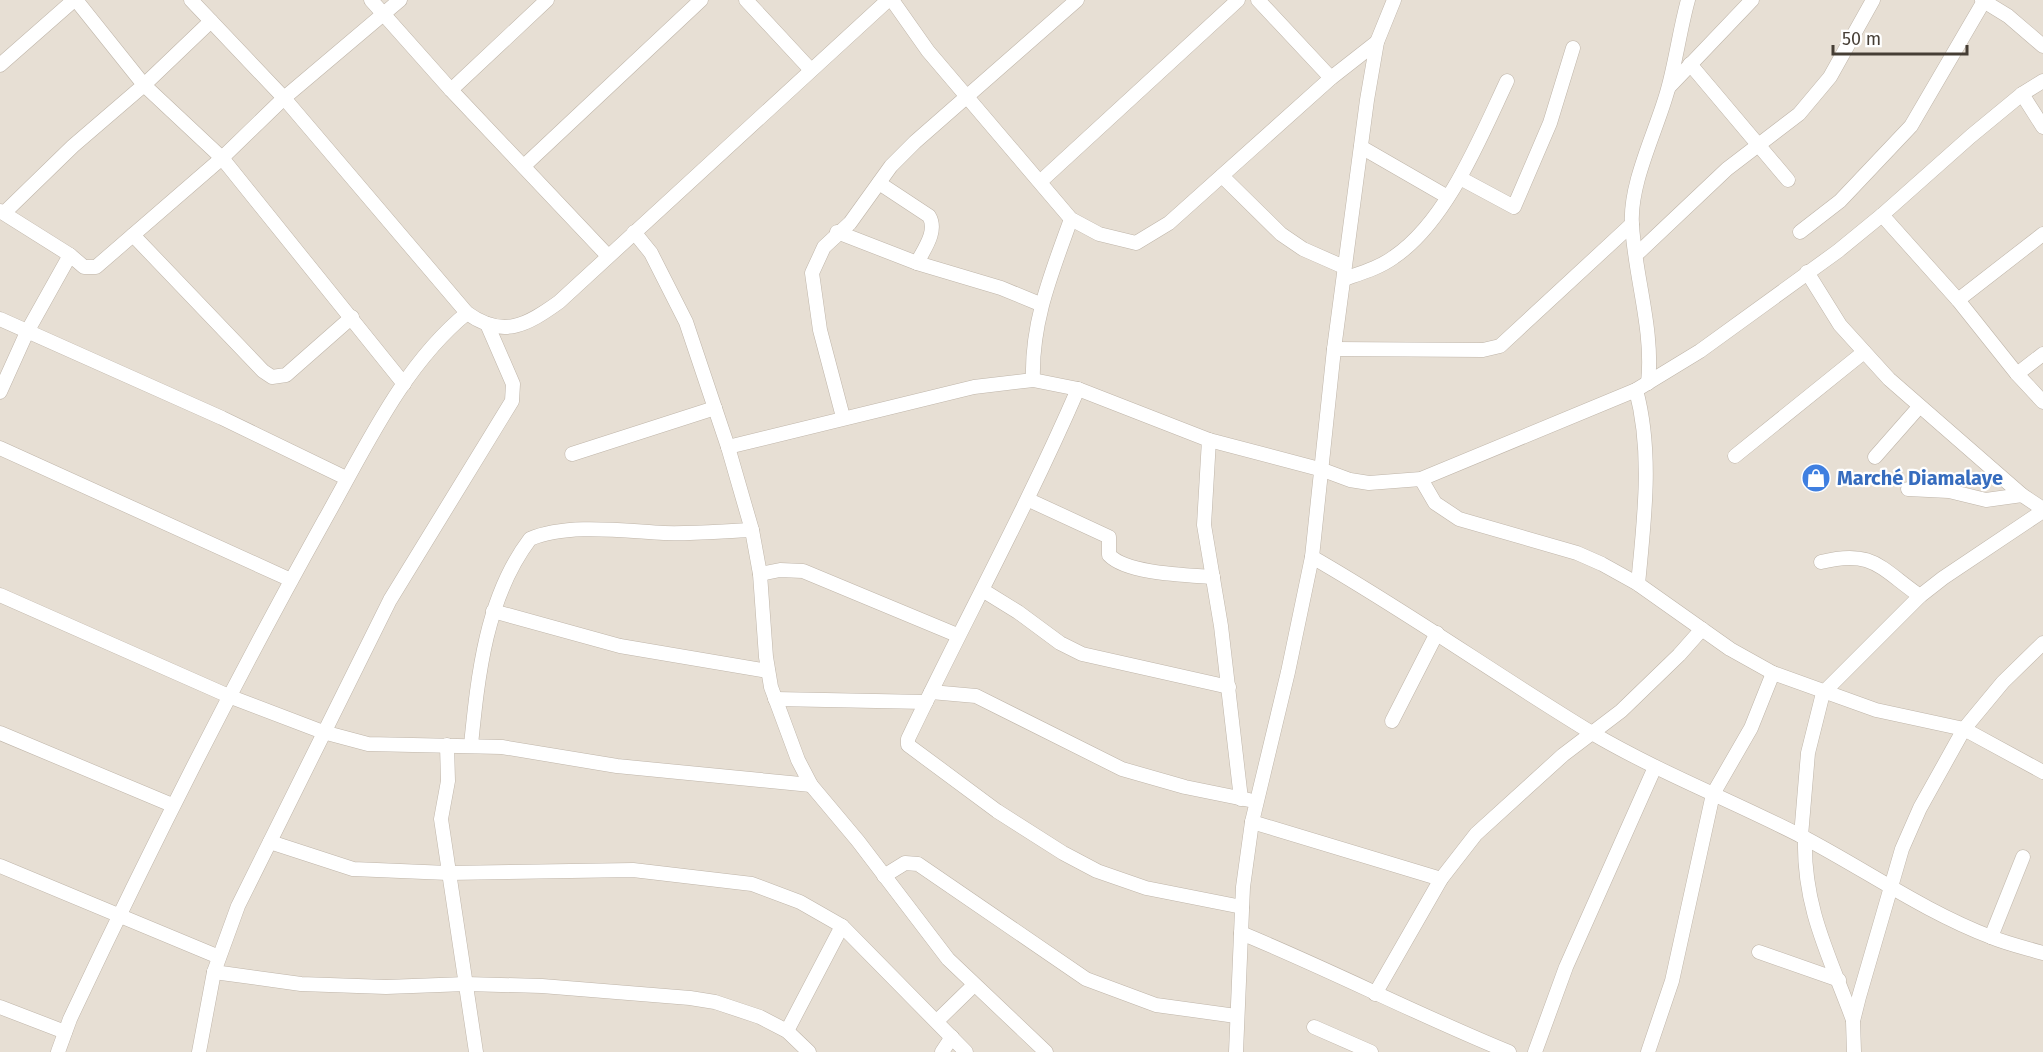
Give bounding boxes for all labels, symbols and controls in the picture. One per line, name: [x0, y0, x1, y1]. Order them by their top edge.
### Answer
scale bar: [1833, 18, 1966, 56]
text: 50 m: [1842, 28, 1881, 50]
shop icon: Marché Diamalaye: [1800, 462, 1832, 494]
place label: Marché Diamalaye: [1837, 466, 2003, 490]

